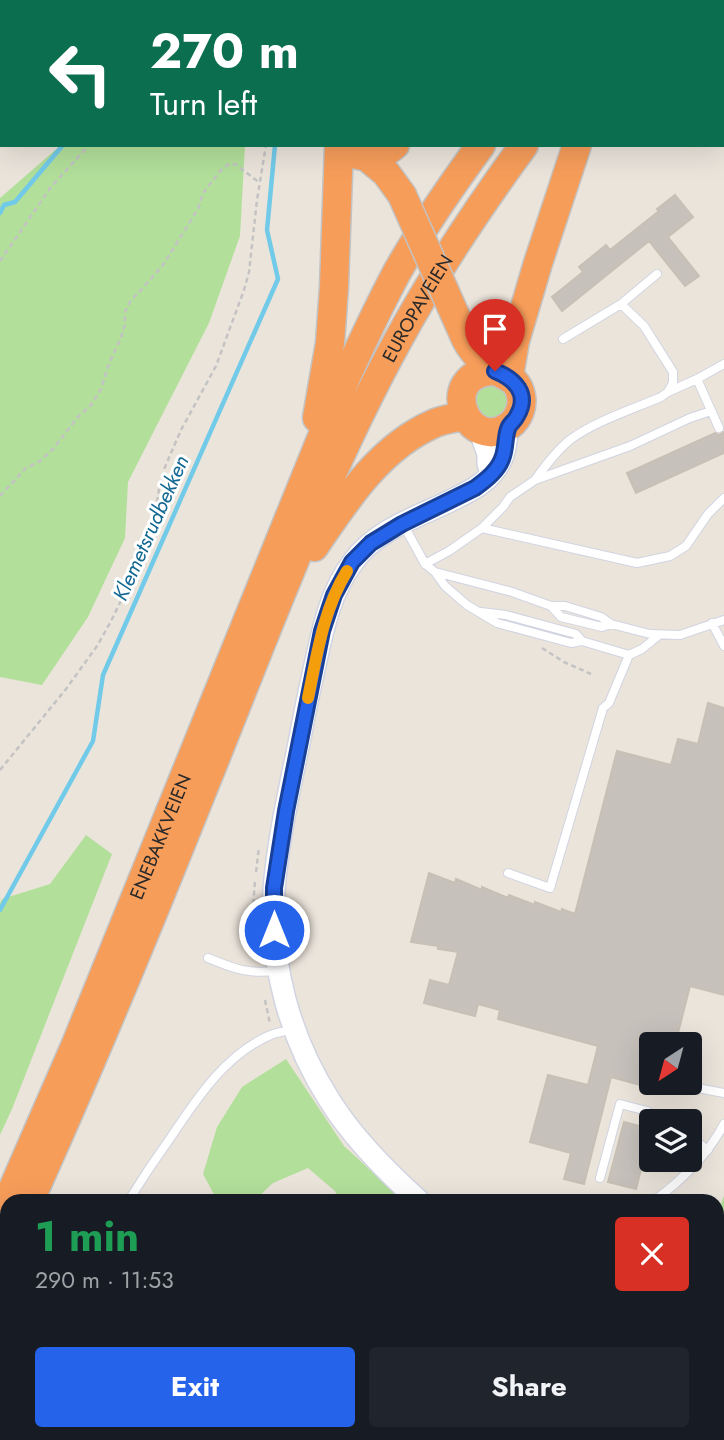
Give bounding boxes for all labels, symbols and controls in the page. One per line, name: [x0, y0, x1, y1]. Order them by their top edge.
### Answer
text: 270 m: [150, 16, 299, 86]
icon: left: [35, 28, 126, 119]
text: Turn left: [150, 81, 257, 127]
street label: EUROPAVEIEN: [376, 249, 460, 367]
pin: [465, 299, 525, 371]
icon: arrive: [476, 310, 514, 348]
water label: Klemetsrudbekken: [105, 450, 197, 606]
street label: ENEBAKKVEIEN: [123, 770, 198, 904]
position arrow: [237, 893, 311, 967]
north arrow: [639, 1032, 702, 1096]
map controls: [639, 1032, 702, 1172]
button: layers: [639, 1109, 702, 1172]
text: 1 min: [35, 1206, 139, 1267]
button: close: [615, 1217, 689, 1291]
text: 290 m · 11:53: [35, 1263, 174, 1297]
button: Exit: [35, 1347, 355, 1427]
button: Share: [369, 1347, 689, 1427]

